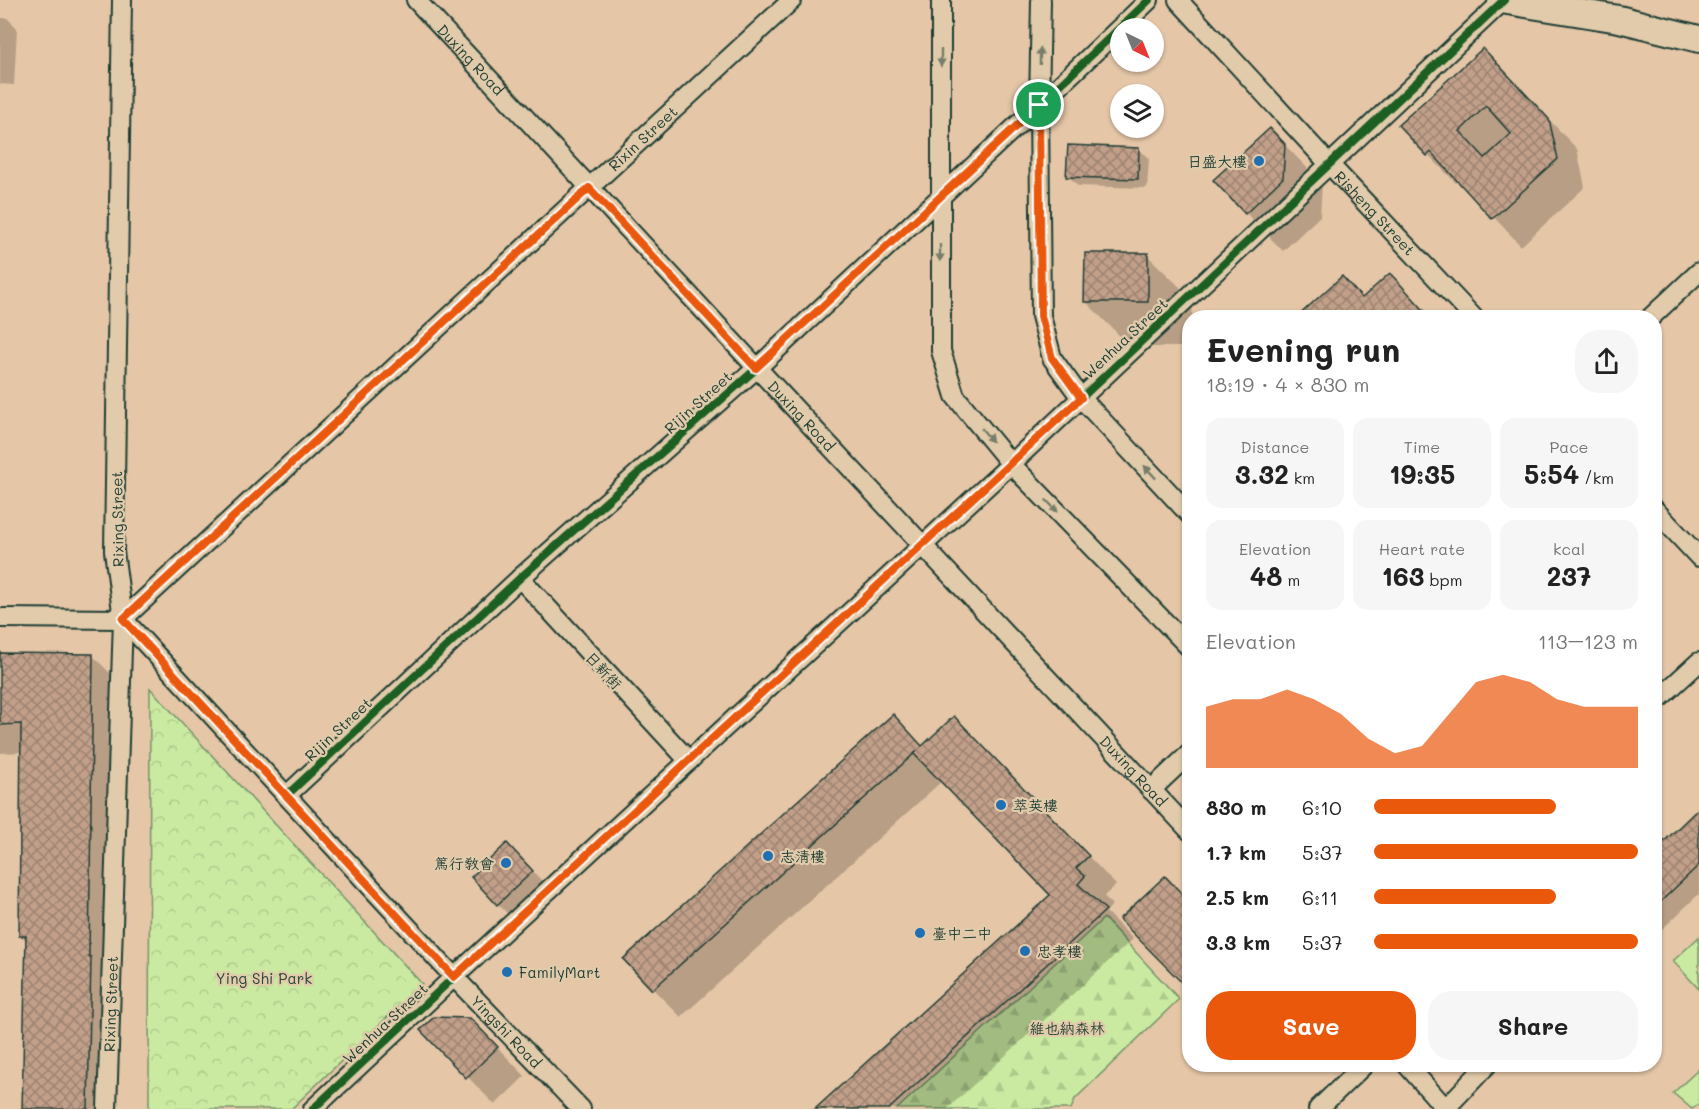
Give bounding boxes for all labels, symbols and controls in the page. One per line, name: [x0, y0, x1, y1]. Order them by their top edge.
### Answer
north arrow: [1110, 18, 1164, 72]
map controls: [1110, 18, 1164, 138]
street label: Duxing Road: [433, 20, 509, 99]
one-way arrow: [1035, 47, 1045, 66]
one-way arrow: [936, 49, 946, 68]
pin: [1013, 79, 1064, 130]
button: layers: [1110, 84, 1164, 138]
icon: arrive: [1022, 88, 1055, 121]
street label: Rixin Street: [604, 101, 682, 175]
place label: 日盛大樓: [1187, 151, 1247, 171]
marker: 日盛大樓: [1252, 154, 1266, 168]
street label: Risheng Street: [1330, 166, 1420, 259]
one-way arrow: [935, 244, 945, 263]
street label: Wenhua Street: [1078, 293, 1172, 383]
text: Evening run: [1206, 327, 1400, 370]
button: share: [1575, 330, 1638, 393]
street label: Rijin Street: [660, 366, 736, 438]
text: 18:19 · 4 × 830 m: [1206, 371, 1369, 397]
street label: Duxing Road: [764, 376, 840, 455]
one-way arrow: [980, 427, 993, 442]
text: Distance: [1241, 436, 1309, 457]
text: Time: [1404, 436, 1440, 457]
text: Pace: [1549, 436, 1589, 457]
text: 3.32: [1235, 457, 1289, 491]
text: 19:35: [1389, 457, 1455, 491]
text: 5:54: [1524, 457, 1579, 491]
one-way arrow: [1144, 465, 1157, 480]
text: km: [1289, 467, 1315, 488]
text: /km: [1579, 467, 1614, 488]
street label: Rixing Street: [106, 471, 128, 567]
one-way arrow: [1045, 498, 1059, 513]
text: Elevation: [1239, 538, 1311, 559]
text: Heart rate: [1379, 538, 1465, 559]
text: kcal: [1553, 538, 1585, 559]
text: 48: [1250, 559, 1282, 593]
text: 163: [1382, 559, 1424, 593]
text: 237: [1547, 559, 1591, 593]
text: m: [1282, 569, 1300, 590]
text: bpm: [1424, 569, 1462, 590]
text: Elevation: [1206, 628, 1296, 654]
text: 113–123 m: [1538, 628, 1638, 654]
street label: 日新街: [581, 647, 627, 693]
street label: Rijin Street: [300, 693, 376, 765]
street label: Duxing Road: [1096, 731, 1172, 810]
text: 830 m: [1206, 794, 1266, 820]
text: 6:10: [1302, 794, 1342, 820]
place label: 萃英樓: [1013, 795, 1058, 815]
marker: 萃英樓: [994, 798, 1008, 812]
text: 1.7 km: [1206, 839, 1266, 865]
text: 5:37: [1302, 839, 1343, 865]
place label: 志清樓: [780, 846, 825, 866]
marker: 志清樓: [761, 849, 775, 863]
place label: 篤行教會: [434, 853, 494, 873]
marker: 篤行教會: [499, 856, 513, 870]
text: 2.5 km: [1206, 884, 1269, 910]
text: 6:11: [1302, 884, 1338, 910]
place label: 臺中二中: [932, 923, 992, 943]
marker: 臺中二中: [913, 926, 927, 940]
text: 3.3 km: [1206, 929, 1270, 955]
text: 5:37: [1302, 929, 1343, 955]
place label: 忠孝樓: [1037, 941, 1082, 961]
marker: 忠孝樓: [1018, 944, 1032, 958]
street label: Rixing Street: [99, 956, 122, 1052]
place label: FamilyMart: [519, 962, 600, 982]
marker: FamilyMart: [500, 965, 514, 979]
park label: Ying Shi Park: [216, 968, 312, 988]
street label: Wenhua Street: [338, 978, 432, 1068]
street label: Yingshi Road: [466, 991, 546, 1072]
button: Save: [1206, 991, 1416, 1060]
button: Share: [1428, 991, 1638, 1060]
park label: 維也納森林: [1029, 1018, 1105, 1038]

